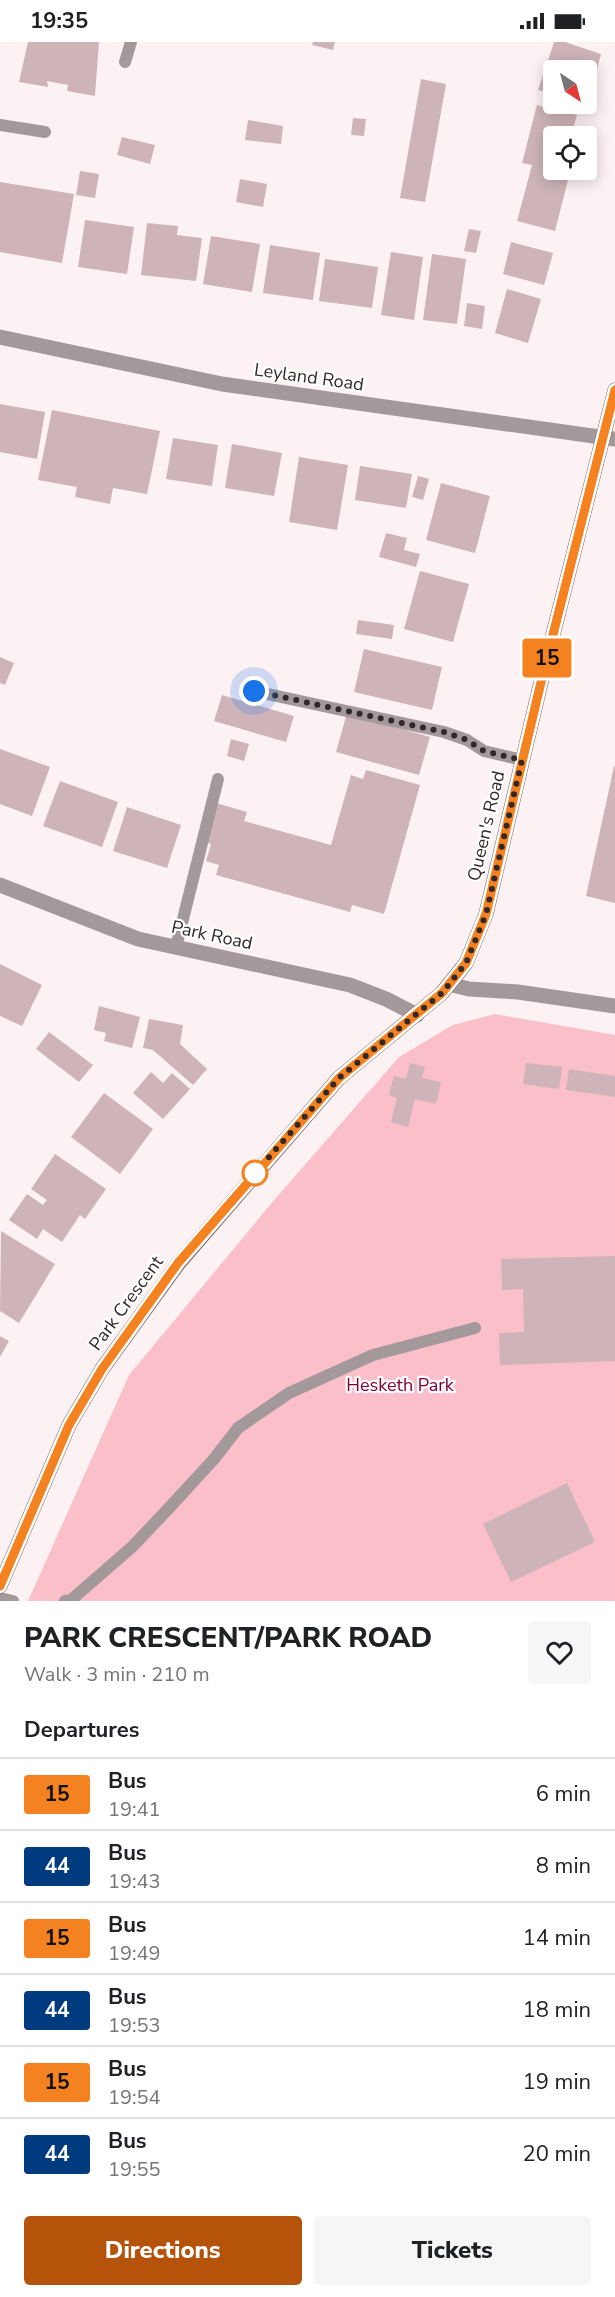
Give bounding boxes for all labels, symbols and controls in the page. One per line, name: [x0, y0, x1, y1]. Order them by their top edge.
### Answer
text: 19:35: [30, 6, 88, 36]
north arrow: [543, 60, 597, 114]
map controls: [543, 60, 597, 180]
button: locate: [543, 126, 597, 180]
street label: Leyland Road: [253, 357, 365, 397]
line badge: 15: [520, 638, 574, 678]
text: 15: [534, 644, 560, 672]
your location: [239, 676, 269, 706]
street label: Queen's Road: [462, 769, 510, 883]
street label: Park Road: [169, 915, 255, 955]
unlabelled marker: [242, 1160, 268, 1186]
street label: Park Crescent: [84, 1250, 169, 1355]
park label: Hesketh Park: [346, 1373, 455, 1397]
text: PARK CRESCENT/PARK ROAD: [24, 1619, 432, 1657]
button: heart: [528, 1621, 591, 1684]
text: Walk · 3 min · 210 m: [24, 1661, 210, 1688]
text: Departures: [24, 1715, 139, 1745]
text: Bus: [108, 1766, 147, 1796]
text: 6 min: [536, 1779, 591, 1809]
text: 15: [44, 1780, 70, 1808]
text: 19:41: [108, 1796, 161, 1823]
text: Bus: [108, 1838, 147, 1868]
text: 8 min: [536, 1851, 591, 1881]
text: 44: [44, 1852, 70, 1880]
text: 19:43: [108, 1868, 161, 1895]
text: Bus: [108, 1910, 147, 1940]
text: 14 min: [523, 1923, 591, 1953]
text: 15: [44, 1924, 70, 1952]
text: 19:49: [108, 1940, 161, 1967]
text: Bus: [108, 1982, 147, 2012]
text: 18 min: [523, 1995, 591, 2025]
text: 44: [44, 1996, 70, 2024]
text: 19:53: [108, 2012, 161, 2039]
text: Bus: [108, 2054, 147, 2084]
text: 19 min: [523, 2067, 591, 2097]
text: 15: [44, 2068, 70, 2096]
text: 19:54: [108, 2084, 161, 2111]
text: Bus: [108, 2126, 147, 2156]
text: 20 min: [523, 2139, 591, 2169]
text: 44: [44, 2140, 70, 2168]
text: 19:55: [108, 2156, 161, 2183]
button: Directions: [24, 2216, 302, 2285]
button: Tickets: [314, 2216, 591, 2285]

